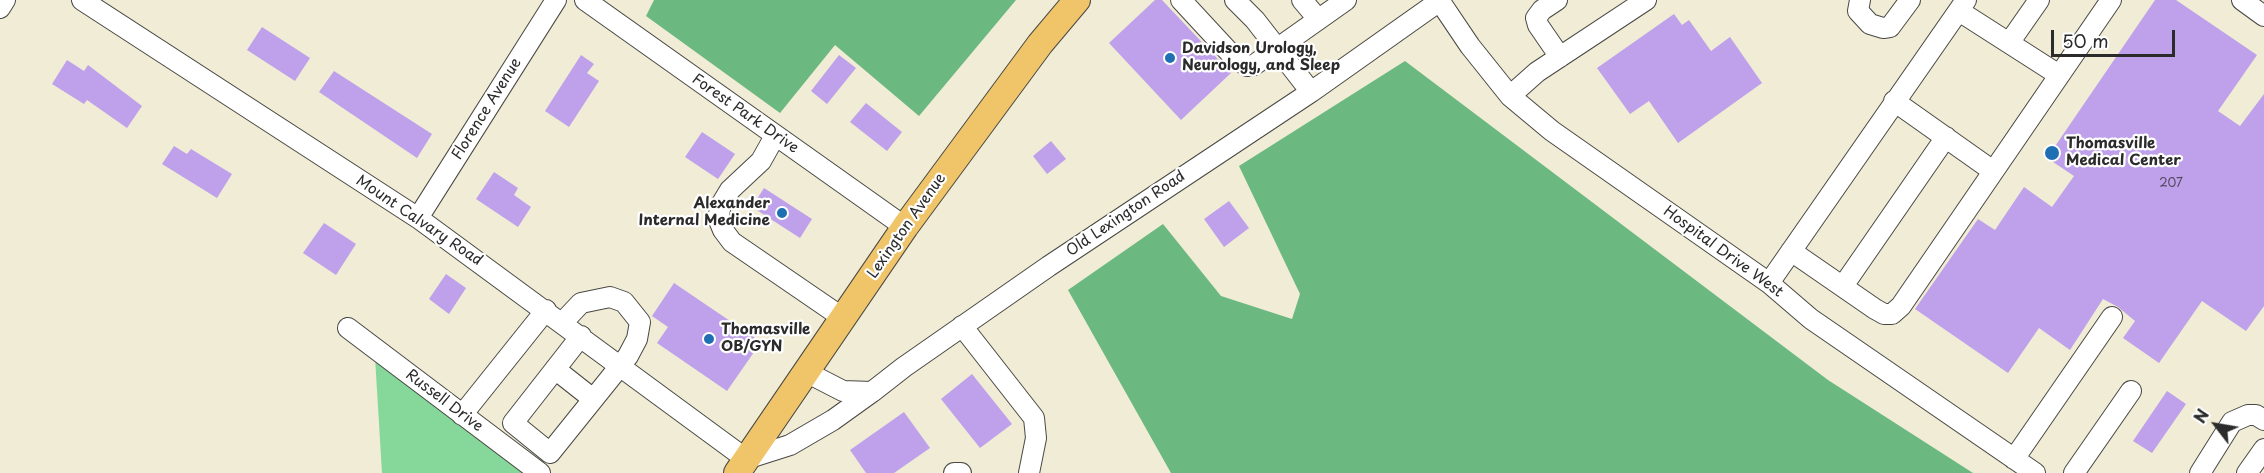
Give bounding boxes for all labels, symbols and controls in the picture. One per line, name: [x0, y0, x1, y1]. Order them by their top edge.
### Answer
scale bar: [2054, 18, 2178, 56]
text: 50 m: [2062, 27, 2109, 54]
place label: Davidson Urology, Neurology, and Sleep: [1182, 40, 1340, 75]
marker: Davidson Urology, Neurology, and Sleep: [1163, 51, 1177, 65]
street label: Florence Avenue: [448, 55, 526, 163]
street label: Forest Park Drive: [688, 70, 802, 158]
place label: Thomasville Medical Center: [2066, 135, 2181, 170]
marker: Thomasville Medical Center: [2043, 144, 2061, 162]
street label: Old Lexington Road: [1063, 168, 1189, 260]
street label: Lexington Avenue: [864, 170, 950, 282]
street label: Mount Calvary Road: [352, 172, 486, 270]
house number: 207: [2159, 177, 2183, 191]
place label: Alexander Internal Medicine: [638, 195, 770, 230]
street label: Hospital Drive West: [1660, 203, 1786, 301]
marker: Alexander Internal Medicine: [775, 206, 789, 220]
place label: Thomasville OB/GYN: [721, 321, 810, 356]
marker: Thomasville OB/GYN: [702, 332, 716, 346]
street label: Russell Drive: [402, 366, 486, 436]
north arrow: [2186, 395, 2246, 455]
text: N: [2187, 404, 2214, 427]

